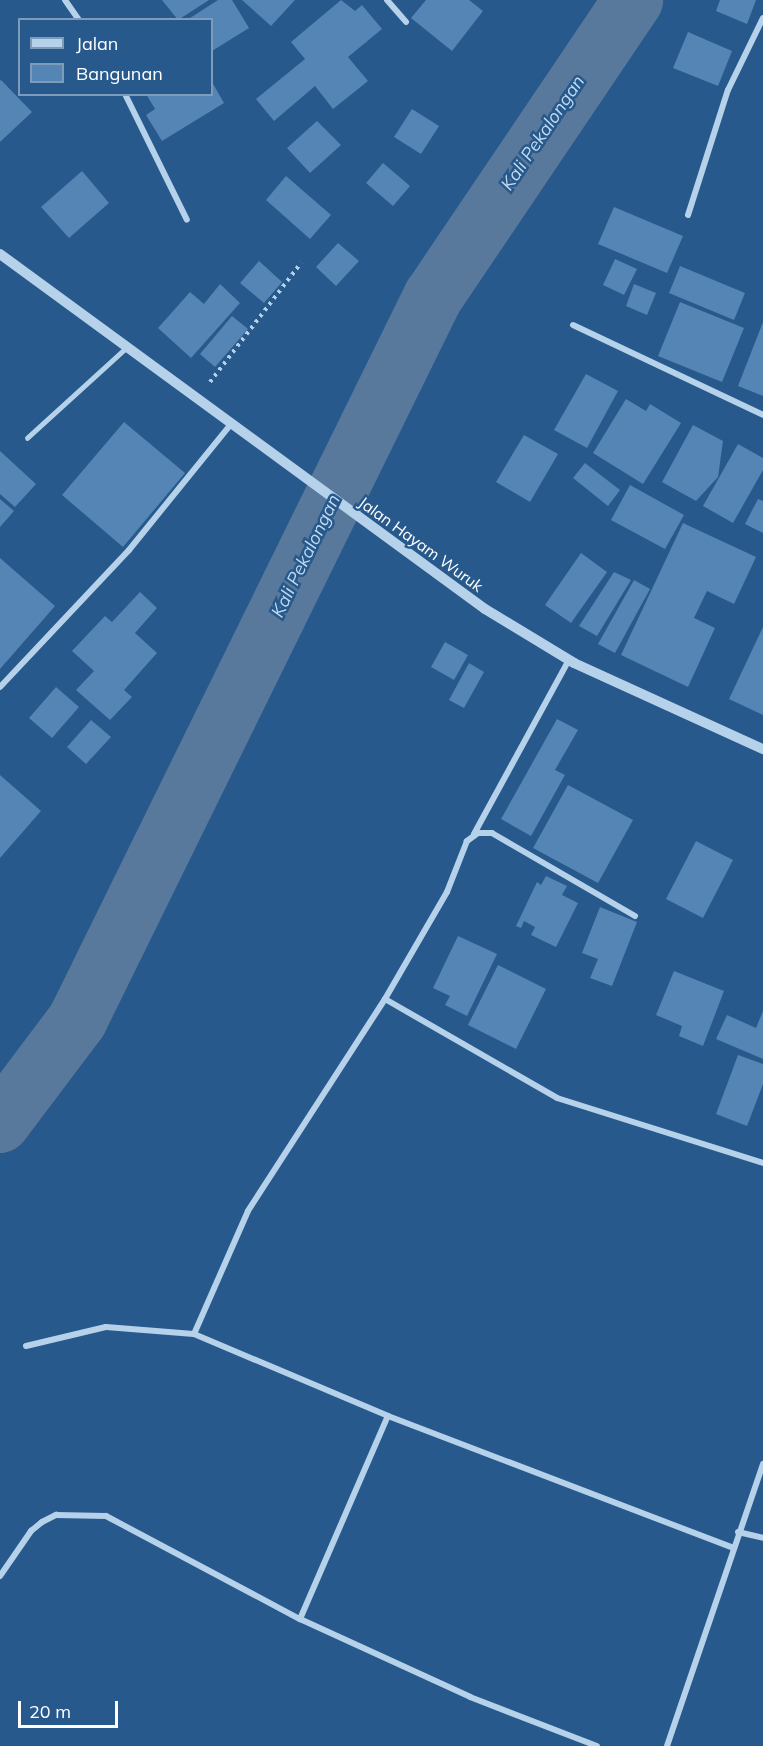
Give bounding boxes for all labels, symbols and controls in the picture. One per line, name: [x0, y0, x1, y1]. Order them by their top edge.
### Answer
legend: [18, 18, 213, 96]
text: Jalan: [76, 32, 118, 55]
text: Bangunan: [76, 62, 163, 85]
water label: Kali Pekalongan: [497, 71, 589, 195]
water label: Kali Pekalongan: [267, 491, 345, 621]
street label: Jalan Hayam Wuruk: [355, 492, 487, 596]
scale bar: [21, 1689, 122, 1727]
text: 20 m: [29, 1700, 71, 1723]

